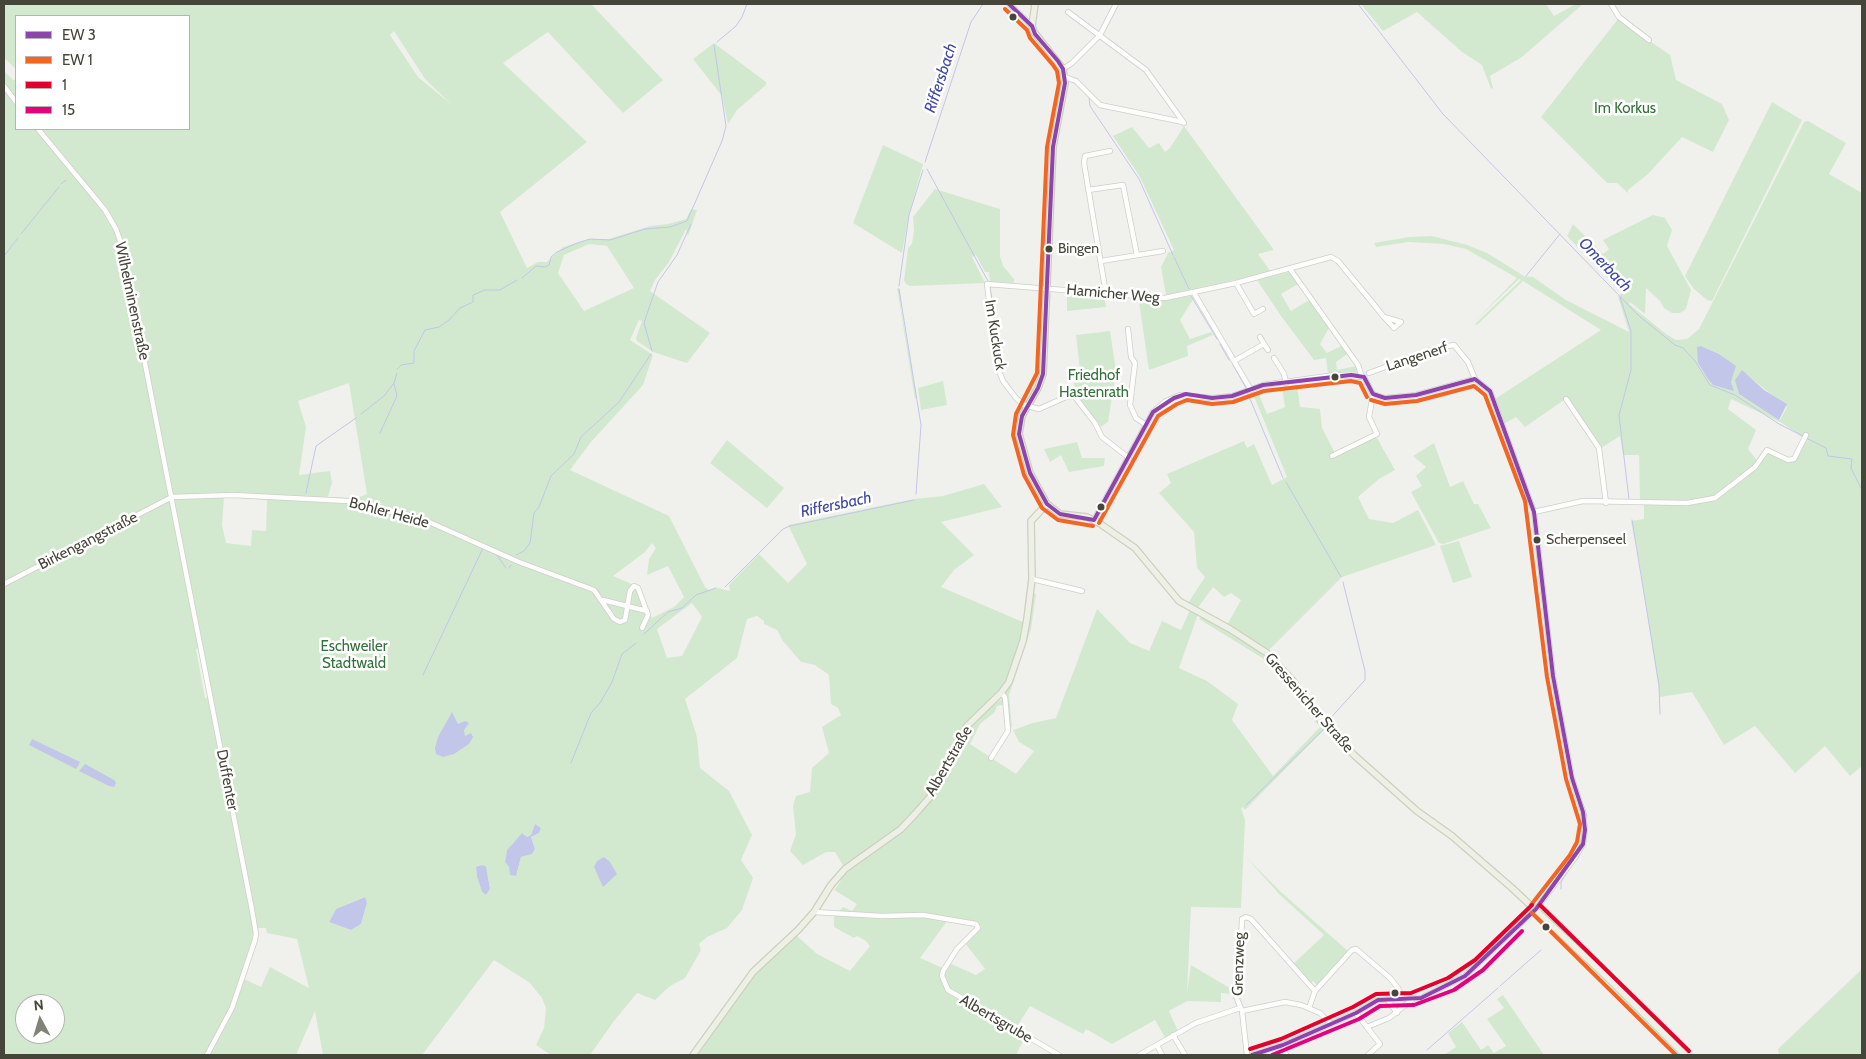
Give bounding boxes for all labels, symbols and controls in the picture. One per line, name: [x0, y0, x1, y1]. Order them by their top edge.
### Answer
unlabelled marker: [1008, 12, 1018, 22]
legend: [15, 15, 190, 130]
text: EW 3: [62, 26, 96, 44]
water label: Riffersbach: [921, 41, 961, 115]
text: EW 1: [62, 51, 93, 69]
text: 1: [62, 76, 67, 94]
park label: Im Korkus: [1594, 100, 1656, 118]
text: 15: [62, 101, 75, 119]
water label: Omerbach: [1574, 234, 1636, 296]
street label: Wilhelminenstraße: [111, 240, 153, 362]
place label: Bingen: [1058, 241, 1099, 257]
marker: Bingen: [1044, 244, 1054, 254]
street label: Hamicher Weg: [1066, 281, 1160, 307]
street label: Im Kuckuck: [981, 298, 1009, 372]
street label: Langenerf: [1384, 339, 1450, 375]
park label: Friedhof Hastenrath: [1059, 367, 1129, 402]
unlabelled marker: [1330, 372, 1340, 382]
water label: Riffersbach: [799, 488, 873, 522]
street label: Bohler Heide: [347, 494, 431, 532]
unlabelled marker: [1096, 502, 1106, 512]
street label: Birkengangstraße: [35, 508, 141, 574]
place label: Scherpenseel: [1546, 532, 1626, 548]
marker: Scherpenseel: [1532, 535, 1542, 545]
park label: Eschweiler Stadtwald: [321, 638, 387, 673]
street label: Gressenicher Straße: [1261, 649, 1357, 757]
street label: Albertstraße: [922, 723, 976, 799]
street label: Duffenter: [212, 748, 242, 812]
unlabelled marker: [1541, 922, 1551, 932]
street label: Grenzweg: [1229, 932, 1249, 996]
unlabelled marker: [1390, 988, 1400, 998]
street label: Albertsgrube: [957, 991, 1035, 1047]
north arrow: [15, 994, 65, 1044]
text: N: [33, 996, 44, 1015]

